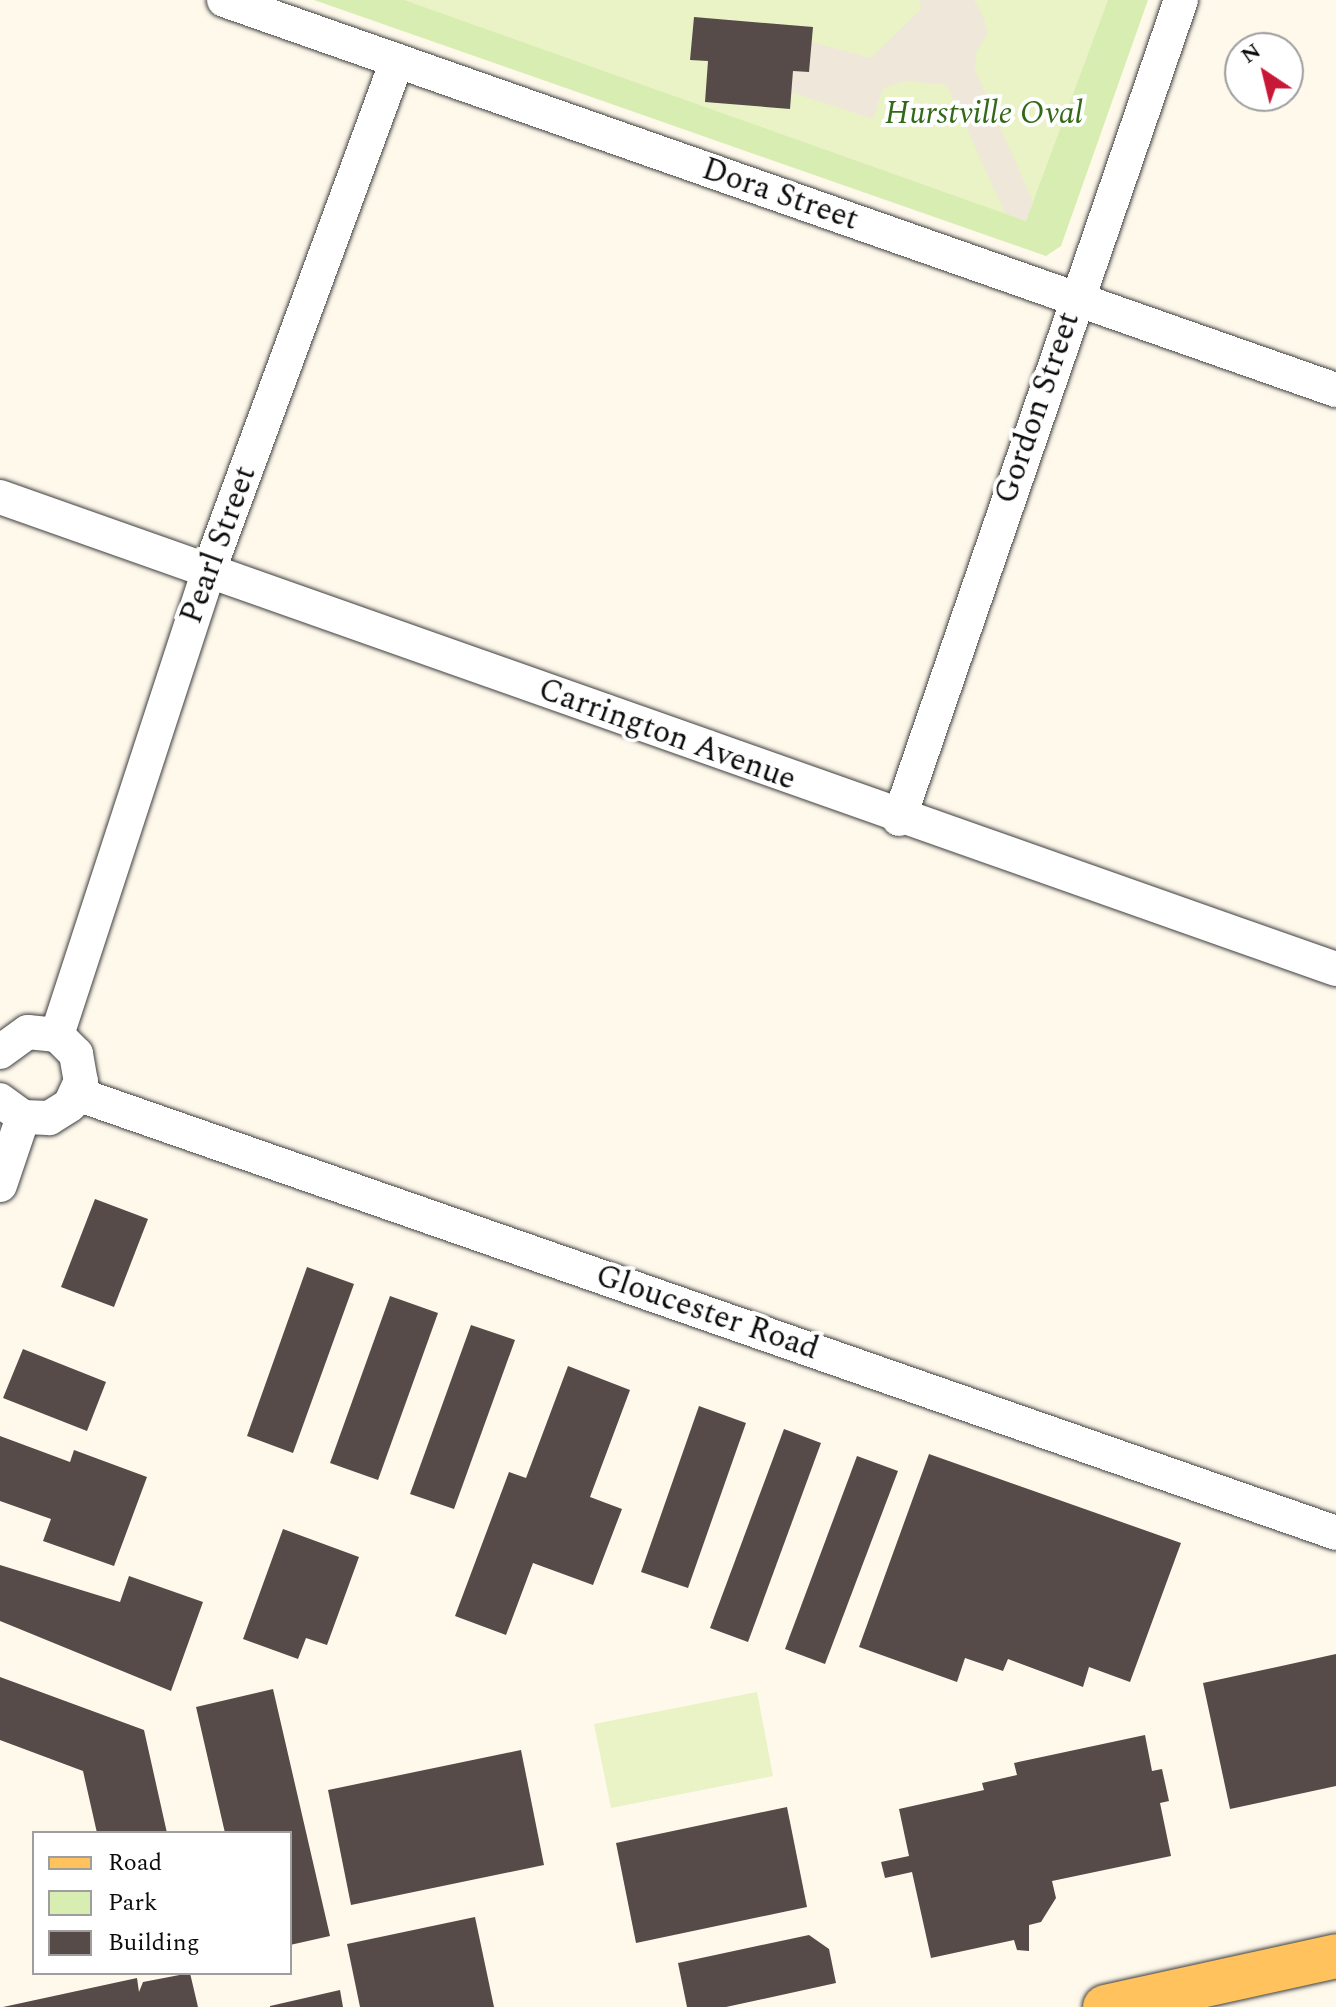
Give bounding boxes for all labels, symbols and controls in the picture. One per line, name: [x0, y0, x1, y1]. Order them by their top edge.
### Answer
north arrow: [1224, 32, 1304, 112]
text: N: [1234, 35, 1268, 72]
park label: Hurstville Oval: [885, 95, 1083, 133]
street label: Dora Street: [697, 150, 863, 240]
street label: Gordon Street: [987, 307, 1089, 509]
street label: Pearl Street: [173, 461, 265, 629]
street label: Carrington Avenue: [533, 671, 801, 799]
street label: Gloucester Road: [591, 1257, 823, 1369]
legend: [32, 1831, 292, 1975]
text: Road: [108, 1845, 162, 1881]
text: Park: [108, 1885, 158, 1921]
text: Building: [108, 1925, 200, 1961]

